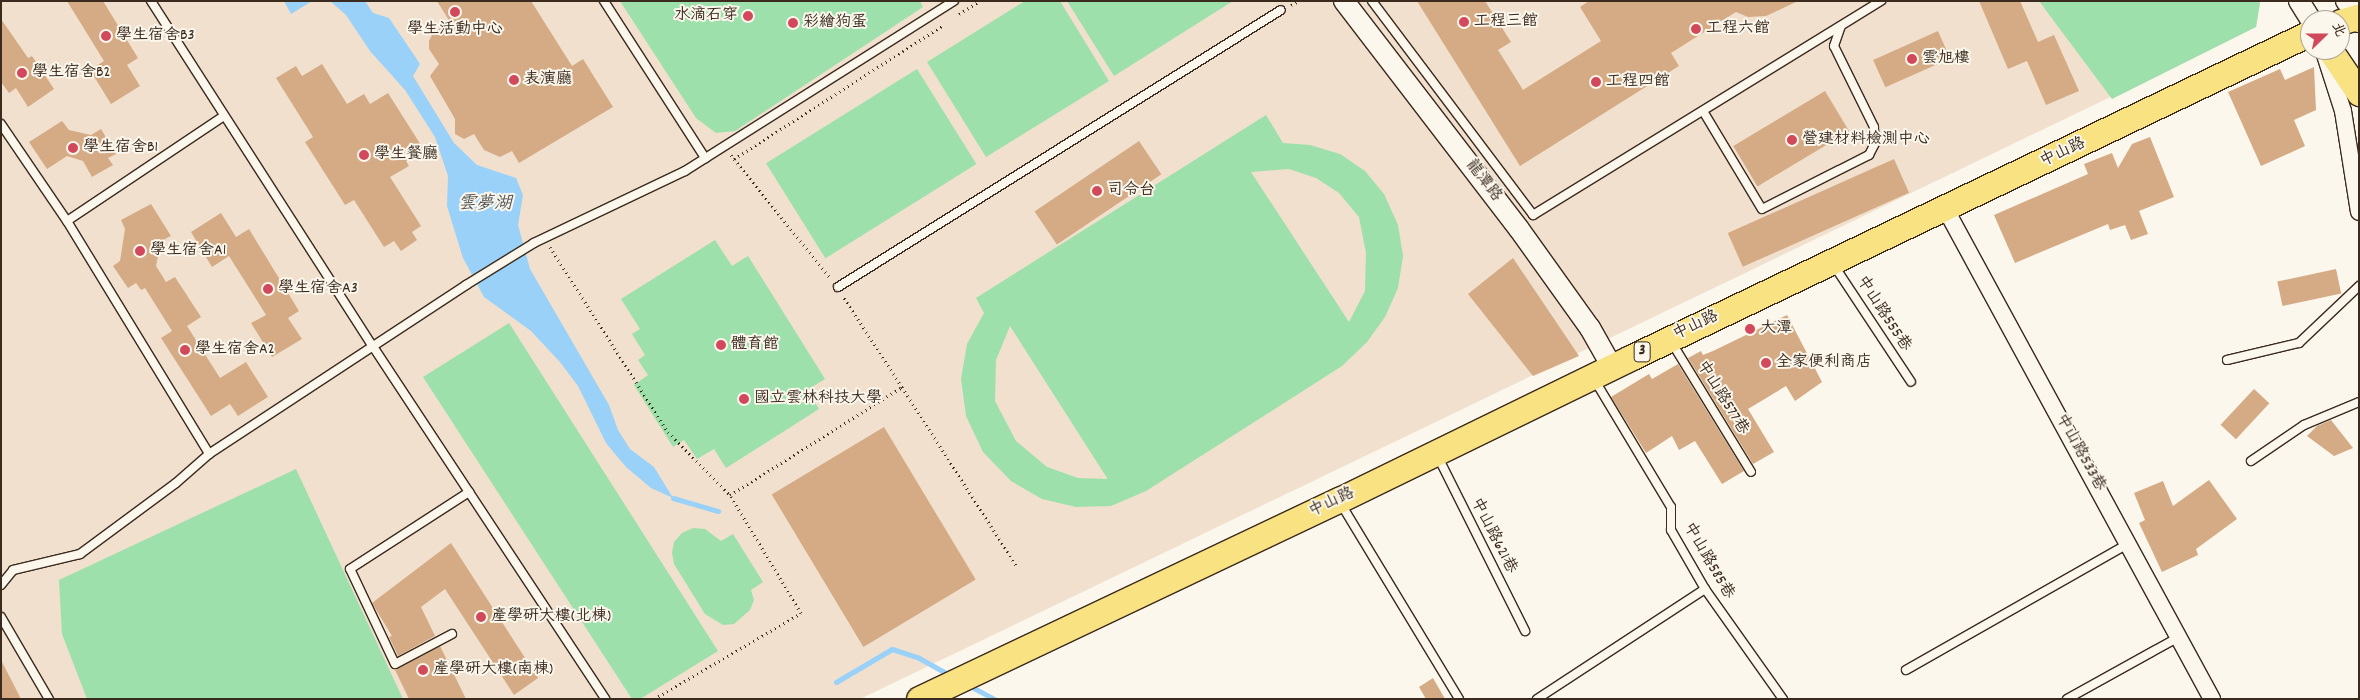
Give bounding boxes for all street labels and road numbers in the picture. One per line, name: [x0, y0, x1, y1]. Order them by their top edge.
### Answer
street label: 中山路: [2037, 134, 2089, 172]
street label: 龍潭路: [1461, 156, 1505, 206]
street label: 中山路555巷: [1851, 273, 1915, 355]
street label: 中山路: [1670, 307, 1722, 345]
road number: 3: [1633, 340, 1651, 364]
street label: 中山路577巷: [1692, 357, 1752, 439]
street label: 中山路533巷: [2051, 411, 2109, 495]
street label: 中山路: [1306, 484, 1358, 522]
street label: 中山路621巷: [1466, 495, 1520, 577]
street label: 中山路585巷: [1678, 519, 1738, 603]

